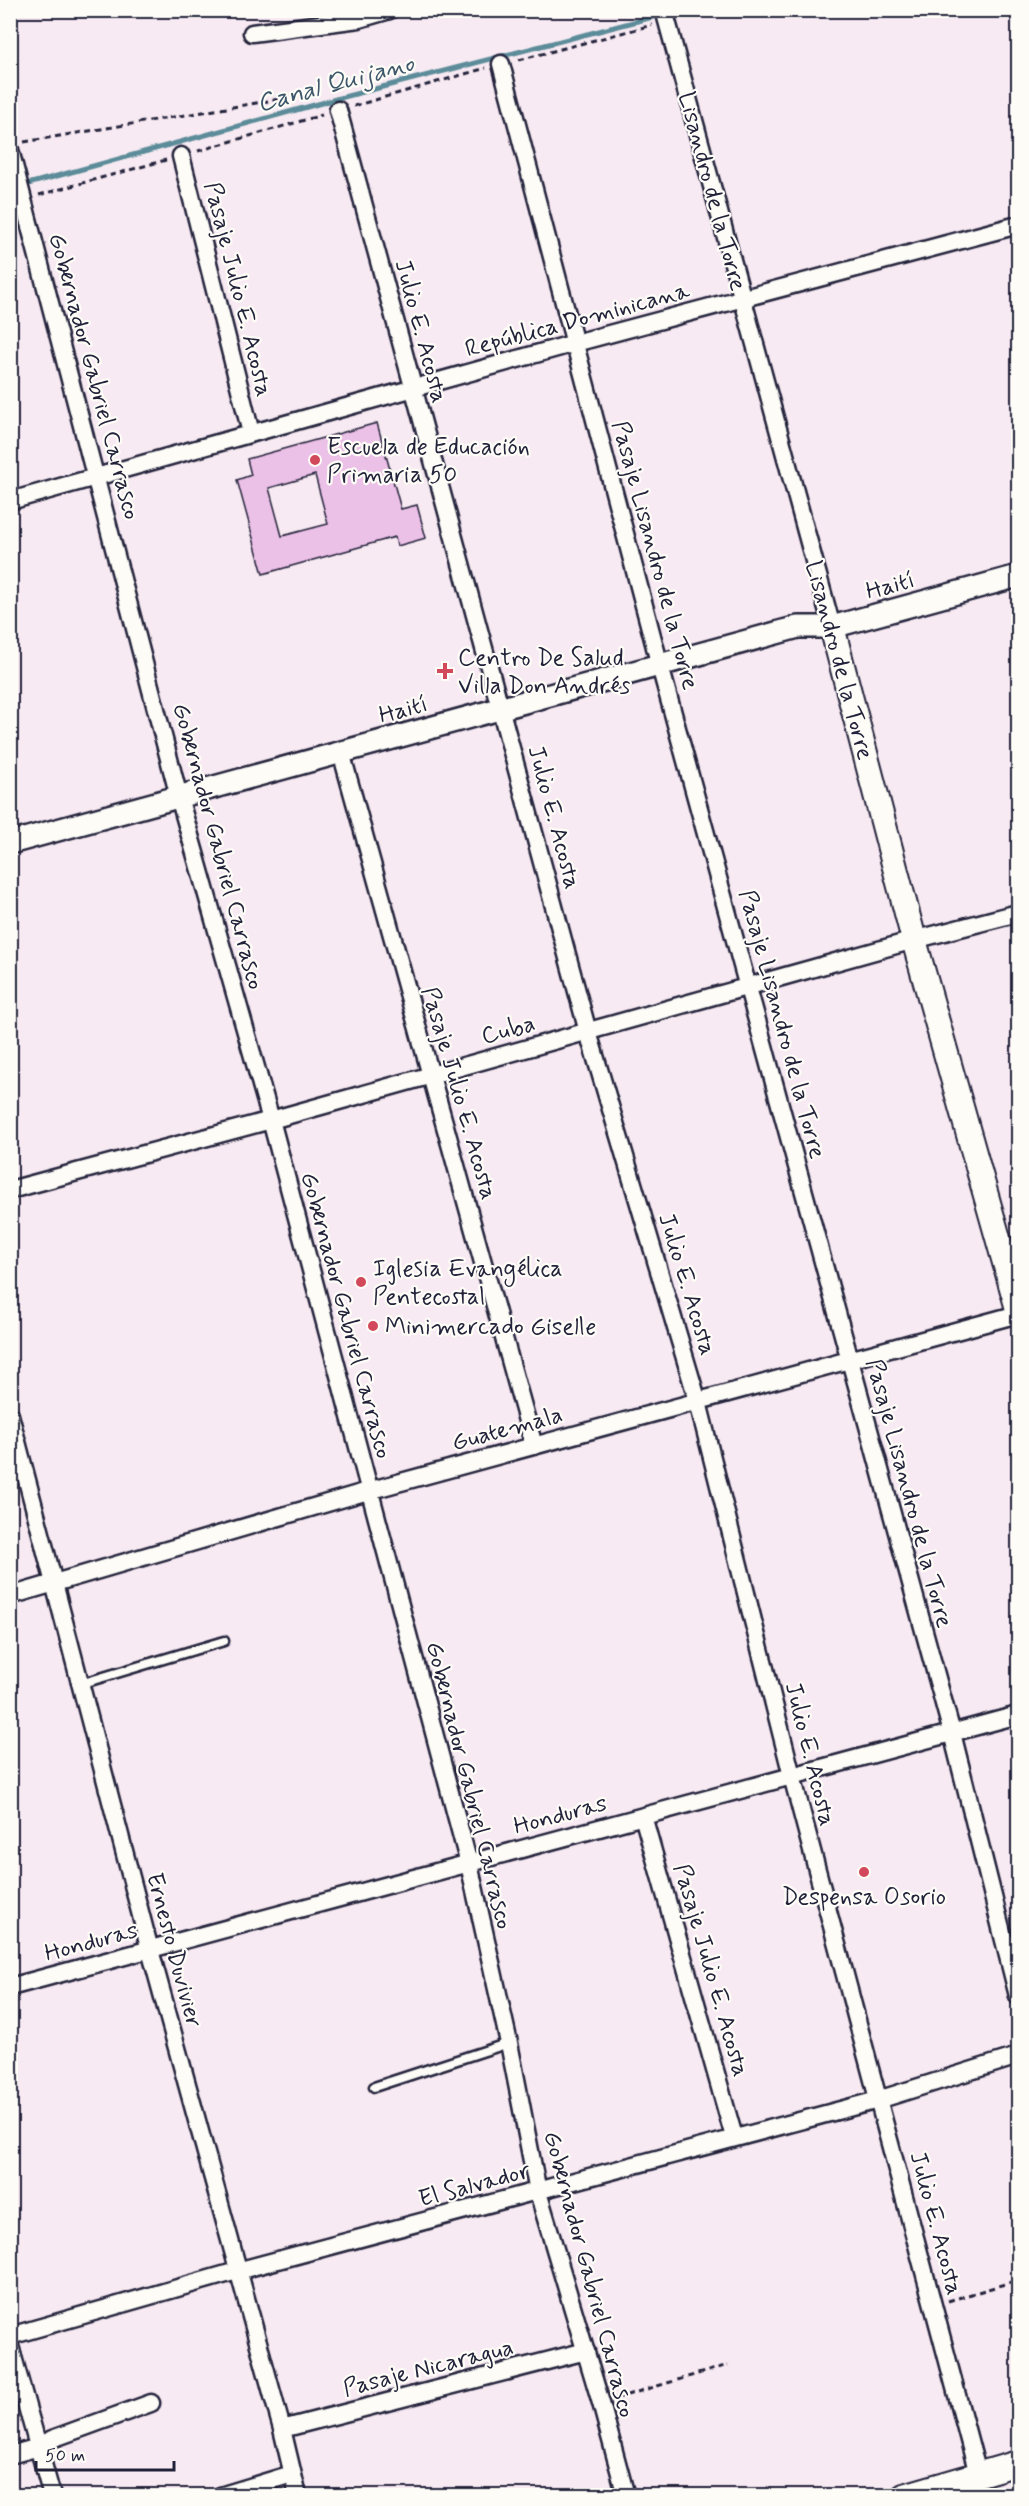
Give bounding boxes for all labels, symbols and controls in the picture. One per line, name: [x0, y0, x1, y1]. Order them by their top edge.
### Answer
water label: Canal Quijano: [253, 46, 419, 121]
street label: Lisandro de la Torre: [670, 89, 753, 294]
street label: Pasaje Julio E. Acosta: [196, 179, 279, 400]
street label: Gobernador Gabriel Carrasco: [40, 230, 147, 523]
street label: Julio E. Acosta: [387, 256, 455, 406]
street label: República Dominicana: [462, 275, 694, 365]
street label: Pasaje Lisandro de la Torre: [604, 417, 705, 693]
place label: Escuela de Educación Primaria 50: [327, 432, 530, 491]
marker: Escuela de Educación Primaria 50: [308, 453, 322, 467]
street label: Lisandro de la Torre: [797, 558, 880, 763]
street label: Haití: [863, 565, 918, 608]
place label: Centro De Salud Villa Don Andrés: [458, 643, 631, 702]
marker: Centro De Salud Villa Don Andrés: [436, 662, 454, 680]
street label: Haití: [376, 689, 431, 732]
street label: Gobernador Gabriel Carrasco: [164, 700, 271, 993]
street label: Julio E. Acosta: [520, 742, 588, 892]
street label: Pasaje Lisandro de la Torre: [731, 886, 832, 1162]
street label: Pasaje Julio E. Acosta: [413, 983, 504, 1203]
street label: Cuba: [478, 1008, 539, 1052]
street label: Gobernador Gabriel Carrasco: [292, 1169, 399, 1462]
street label: Julio E. Acosta: [650, 1210, 723, 1359]
place label: Iglesia Evangélica Pentecostal: [373, 1254, 563, 1313]
marker: Iglesia Evangélica Pentecostal: [354, 1275, 368, 1289]
place label: Minimercado Giselle: [385, 1312, 596, 1343]
marker: Minimercado Giselle: [366, 1319, 380, 1333]
street label: Pasaje Lisandro de la Torre: [858, 1355, 959, 1631]
street label: Guatemala: [449, 1400, 566, 1459]
street label: Gobernador Gabriel Carrasco: [418, 1638, 519, 1932]
street label: Julio E. Acosta: [777, 1679, 842, 1829]
street label: Honduras: [510, 1788, 611, 1843]
street label: Pasaje Julio E. Acosta: [665, 1860, 756, 2080]
marker: Despensa Osorio: [857, 1865, 871, 1879]
street label: Ernesto Duvivier: [138, 1870, 209, 2031]
place label: Despensa Osorio: [782, 1882, 946, 1913]
street label: Honduras: [41, 1915, 142, 1970]
street label: Gobernador Gabriel Carrasco: [535, 2128, 642, 2421]
street label: Julio E. Acosta: [902, 2148, 970, 2298]
street label: El Salvador: [415, 2155, 534, 2215]
street label: Pasaje Nicaragua: [340, 2332, 517, 2405]
scale bar: [36, 2434, 174, 2472]
text: 50 m: [45, 2444, 85, 2468]

